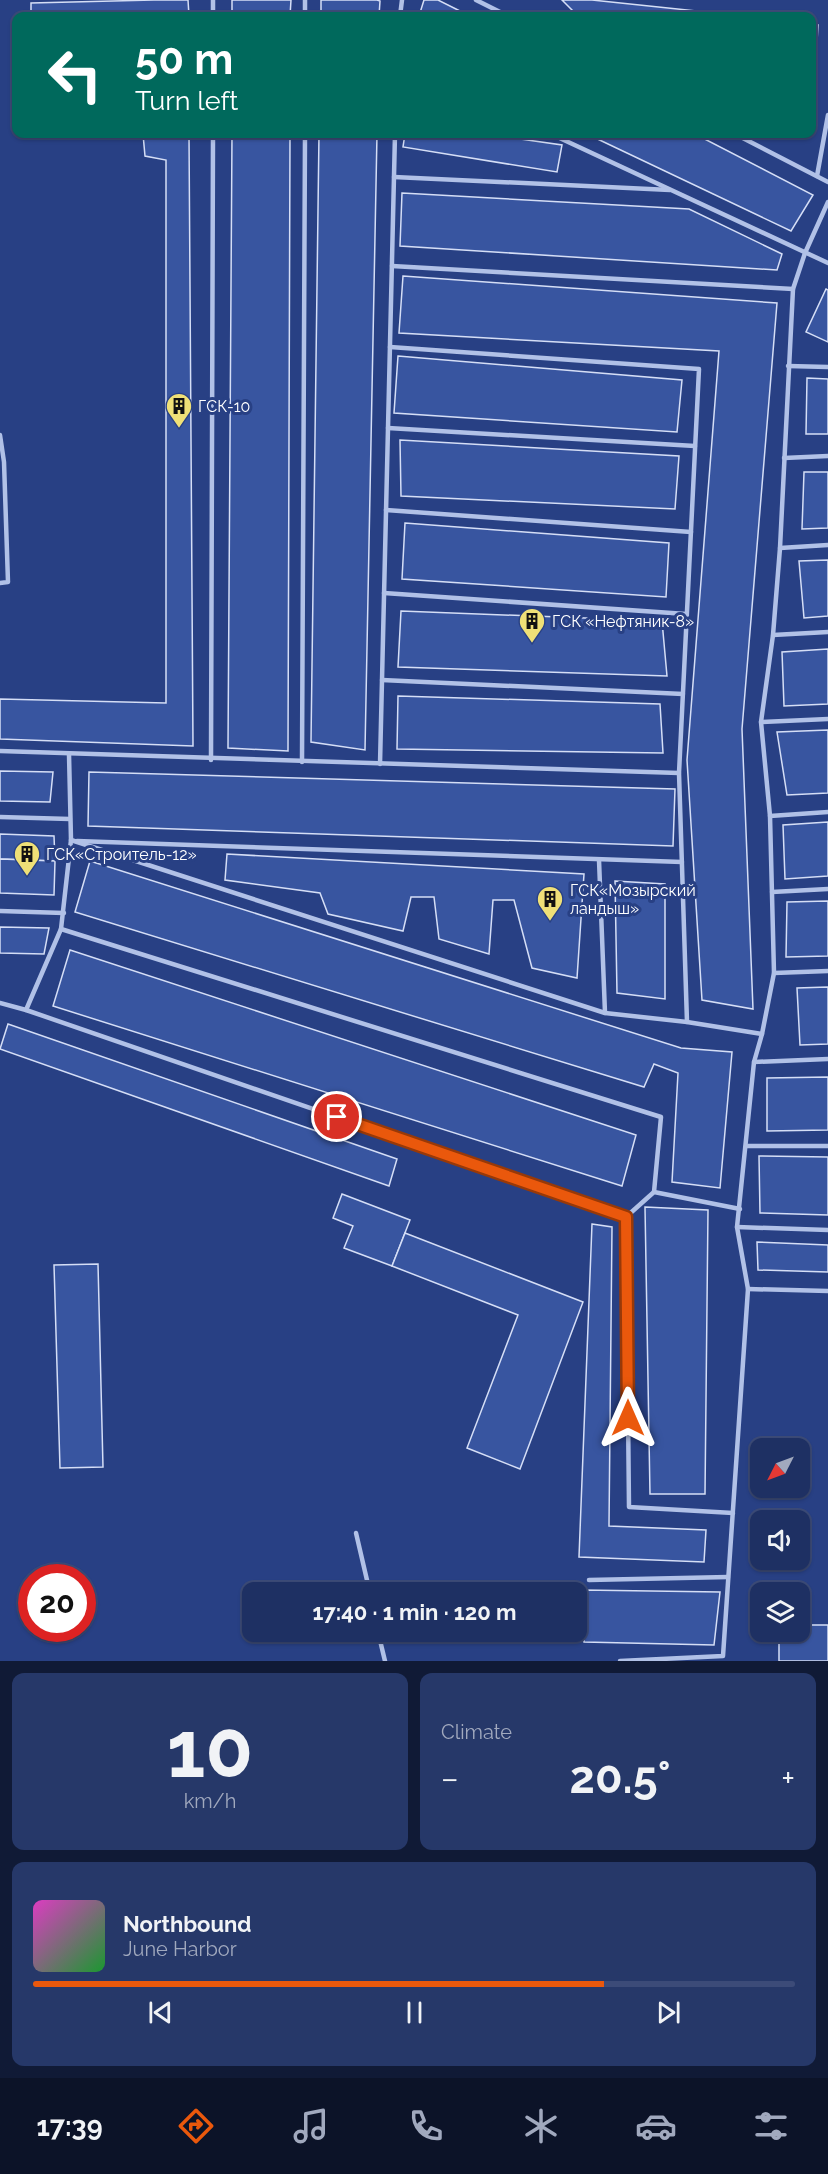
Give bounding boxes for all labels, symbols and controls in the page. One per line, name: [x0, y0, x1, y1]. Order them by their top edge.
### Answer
text: 50 m: [135, 35, 233, 84]
icon: left: [36, 36, 114, 114]
text: Turn left: [135, 85, 238, 116]
building icon: ГСК-10: [164, 391, 194, 429]
place label: ГСК-10: [198, 397, 250, 416]
building icon: ГСК «Нефтяник-8»: [517, 606, 547, 644]
place label: ГСК «Нефтяник-8»: [552, 612, 694, 631]
building icon: ГСК«Строитель-12»: [12, 839, 42, 877]
place label: ГСК«Строитель-12»: [46, 845, 197, 864]
place label: ГСК«Мозырский ландыш»: [570, 881, 696, 918]
building icon: ГСК«Мозырский ландыш»: [535, 884, 565, 922]
pin: [311, 1091, 362, 1142]
icon: arrive: [320, 1100, 353, 1133]
position arrow: [596, 1386, 660, 1450]
north arrow: [750, 1438, 810, 1498]
map controls: [750, 1438, 810, 1642]
button: sound: [750, 1510, 810, 1570]
speed limit sign: 20: [18, 1564, 96, 1642]
button: layers: [750, 1582, 810, 1642]
text: 17:40 · 1 min · 120 m: [313, 1599, 516, 1625]
text: 10: [167, 1704, 253, 1795]
text: Climate: [441, 1720, 512, 1744]
text: 20.5°: [570, 1751, 670, 1804]
text: −: [441, 1759, 459, 1798]
text: +: [781, 1759, 795, 1798]
text: km/h: [184, 1789, 236, 1813]
text: Northbound: [123, 1911, 252, 1937]
text: June Harbor: [123, 1937, 237, 1961]
icon: previous: [144, 1996, 177, 2029]
icon: pause: [398, 1996, 431, 2029]
icon: next: [652, 1996, 685, 2029]
icon: directions: [175, 2105, 217, 2147]
icon: music: [290, 2105, 332, 2147]
icon: phone: [405, 2105, 447, 2147]
icon: climate: [520, 2105, 562, 2147]
icon: car: [635, 2105, 677, 2147]
icon: filters: [750, 2105, 792, 2147]
text: 17:39: [36, 2111, 103, 2142]

